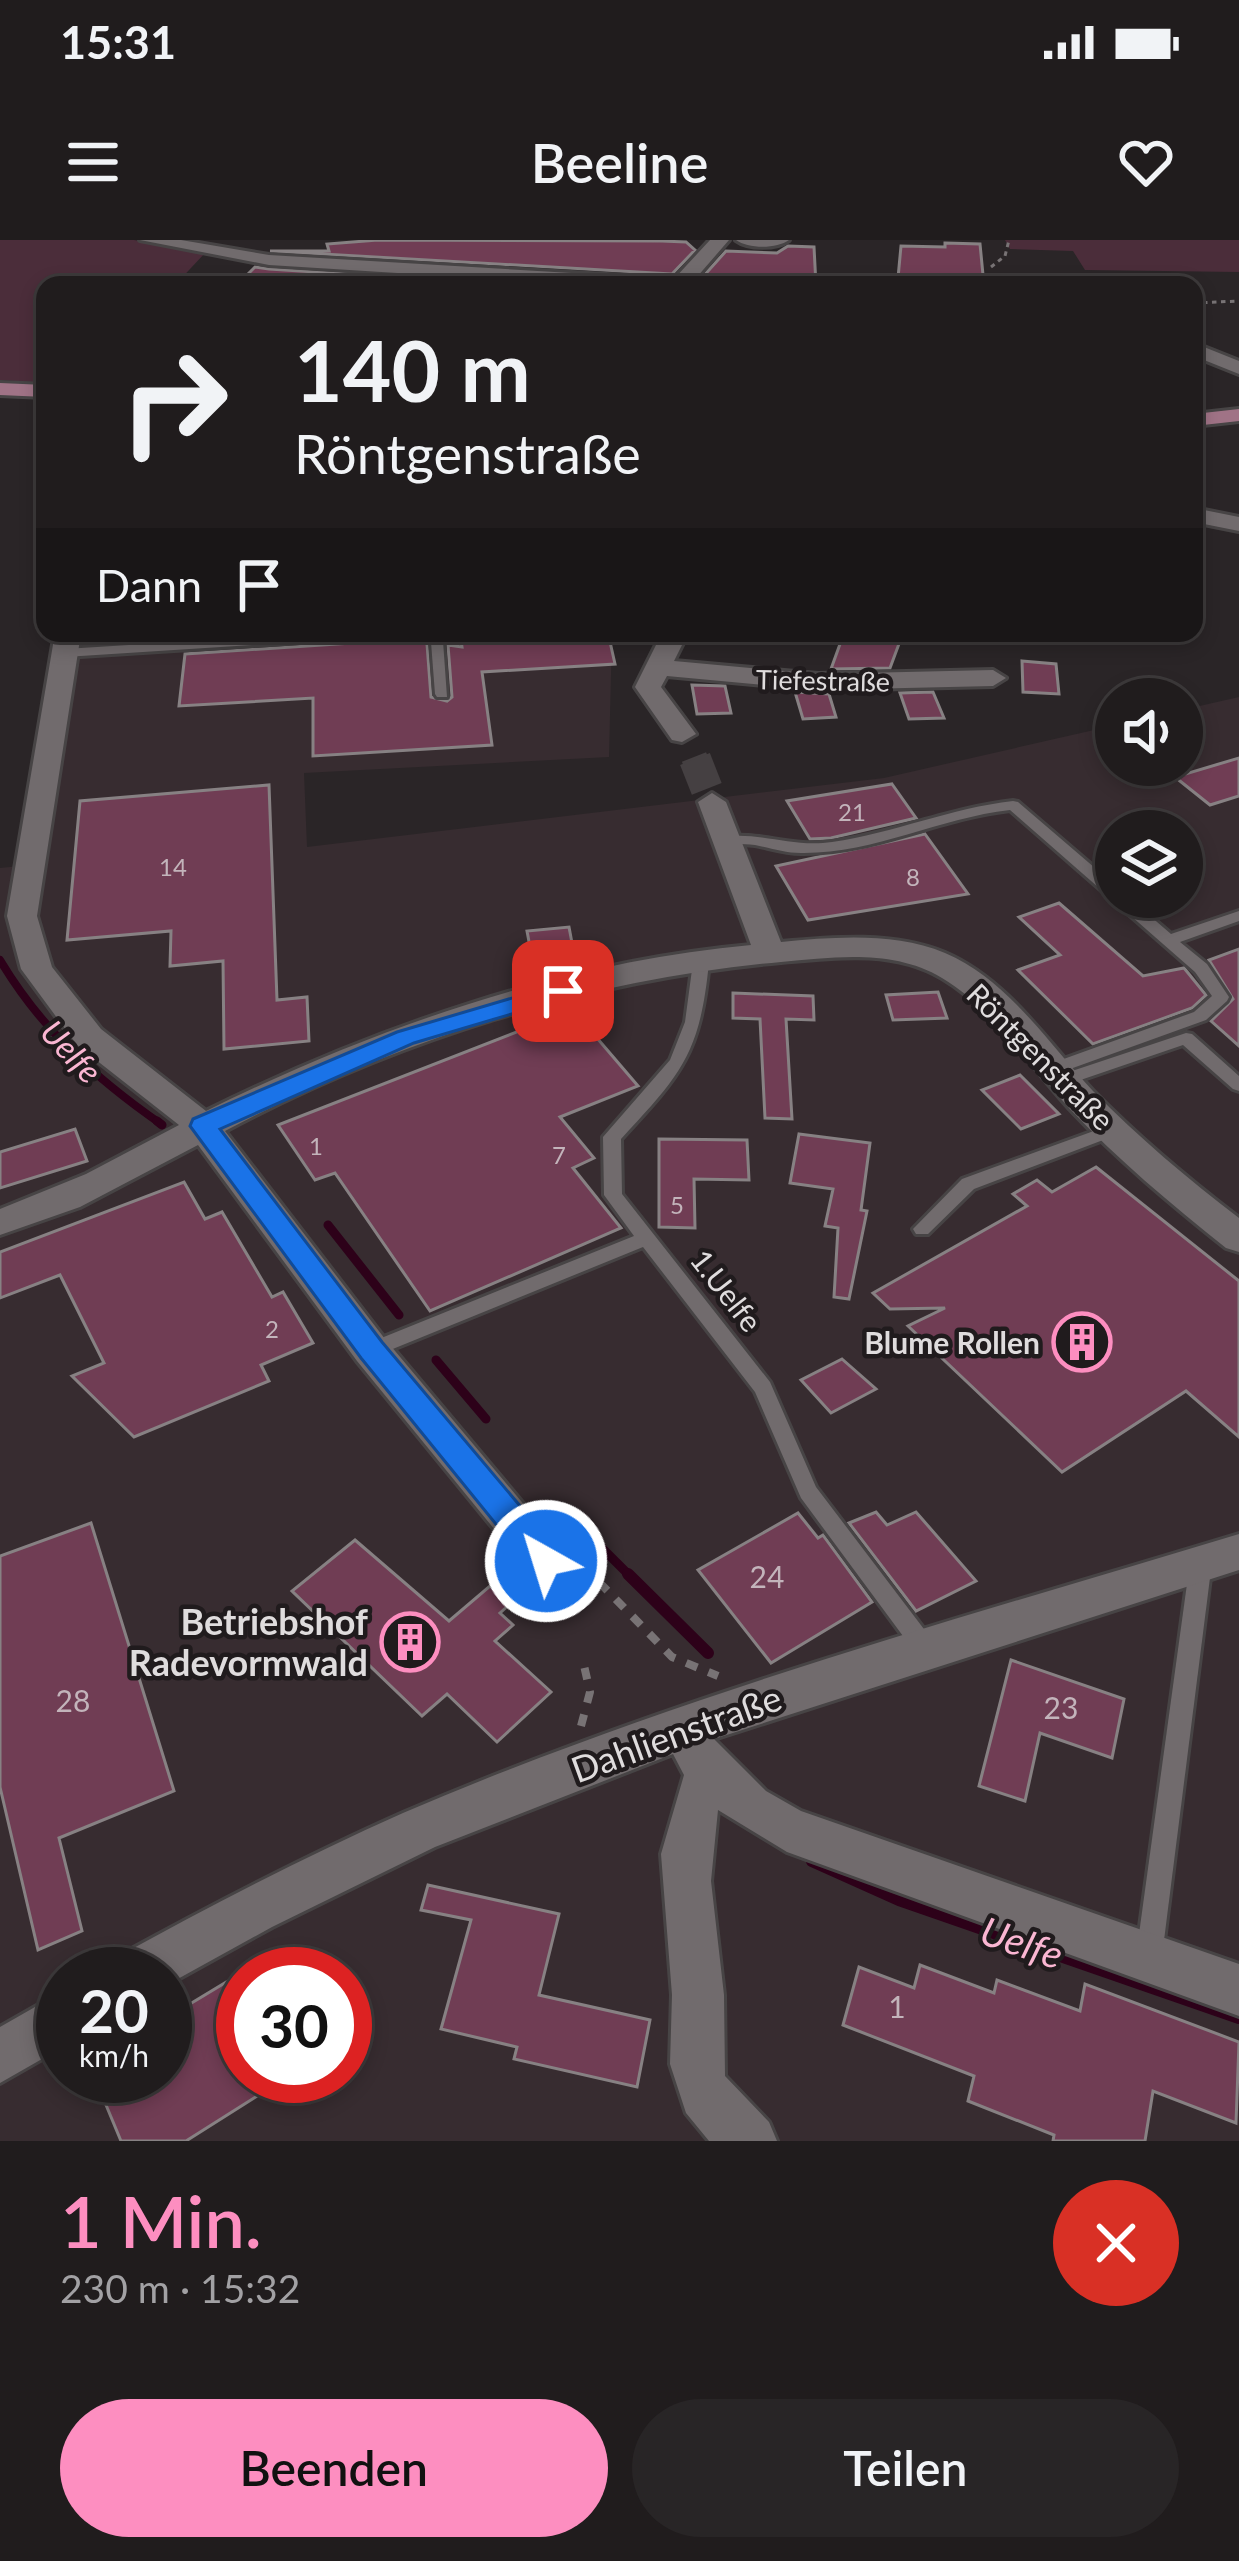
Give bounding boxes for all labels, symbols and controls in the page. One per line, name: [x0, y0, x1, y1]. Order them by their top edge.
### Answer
text: 15:31: [60, 15, 176, 69]
icon: menu: [60, 129, 126, 195]
icon: heart: [1113, 129, 1179, 195]
text: Beeline: [531, 130, 708, 195]
text: 140 m: [294, 319, 531, 420]
icon: right: [96, 324, 252, 480]
text: Röntgenstraße: [294, 421, 641, 486]
icon: arrive: [226, 552, 292, 618]
text: Dann: [96, 558, 202, 612]
street label: Tiefestraße: [756, 662, 890, 698]
map controls: [1095, 678, 1203, 918]
button: sound: [1095, 678, 1203, 786]
house number: 21: [838, 797, 866, 826]
button: layers: [1095, 810, 1203, 918]
house number: 14: [159, 852, 187, 881]
house number: 8: [906, 862, 920, 891]
pin: [512, 940, 614, 1042]
icon: arrive: [530, 958, 596, 1024]
street label: Röntgenstraße: [960, 975, 1122, 1137]
water label: Uelfe: [33, 1011, 111, 1091]
house number: 1: [309, 1131, 323, 1160]
house number: 7: [552, 1140, 566, 1169]
house number: 5: [670, 1190, 684, 1219]
street label: 1.Uelfe: [684, 1242, 770, 1338]
building icon: Blume Rollen: [1051, 1311, 1113, 1373]
house number: 2: [265, 1314, 279, 1343]
place label: Blume Rollen: [864, 1324, 1040, 1360]
position arrow: [483, 1498, 609, 1624]
house number: 24: [750, 1558, 784, 1594]
place label: Betriebshof Radevormwald: [129, 1599, 368, 1684]
building icon: Betriebshof Radevormwald: [379, 1611, 441, 1673]
street label: Dahlienstraße: [565, 1675, 787, 1791]
house number: 28: [56, 1682, 90, 1718]
house number: 23: [1044, 1689, 1078, 1725]
water label: Uelfe: [975, 1907, 1069, 1977]
speed limit sign: 30: [216, 1947, 372, 2103]
text: 20: [79, 1974, 149, 2046]
house number: 1: [888, 1988, 906, 2024]
text: km/h: [79, 2037, 149, 2073]
text: 1 Min.: [60, 2177, 262, 2263]
button: close: [1053, 2180, 1179, 2306]
text: 230 m · 15:32: [60, 2265, 300, 2311]
button: Beenden: [60, 2399, 608, 2537]
button: Teilen: [632, 2399, 1179, 2537]

